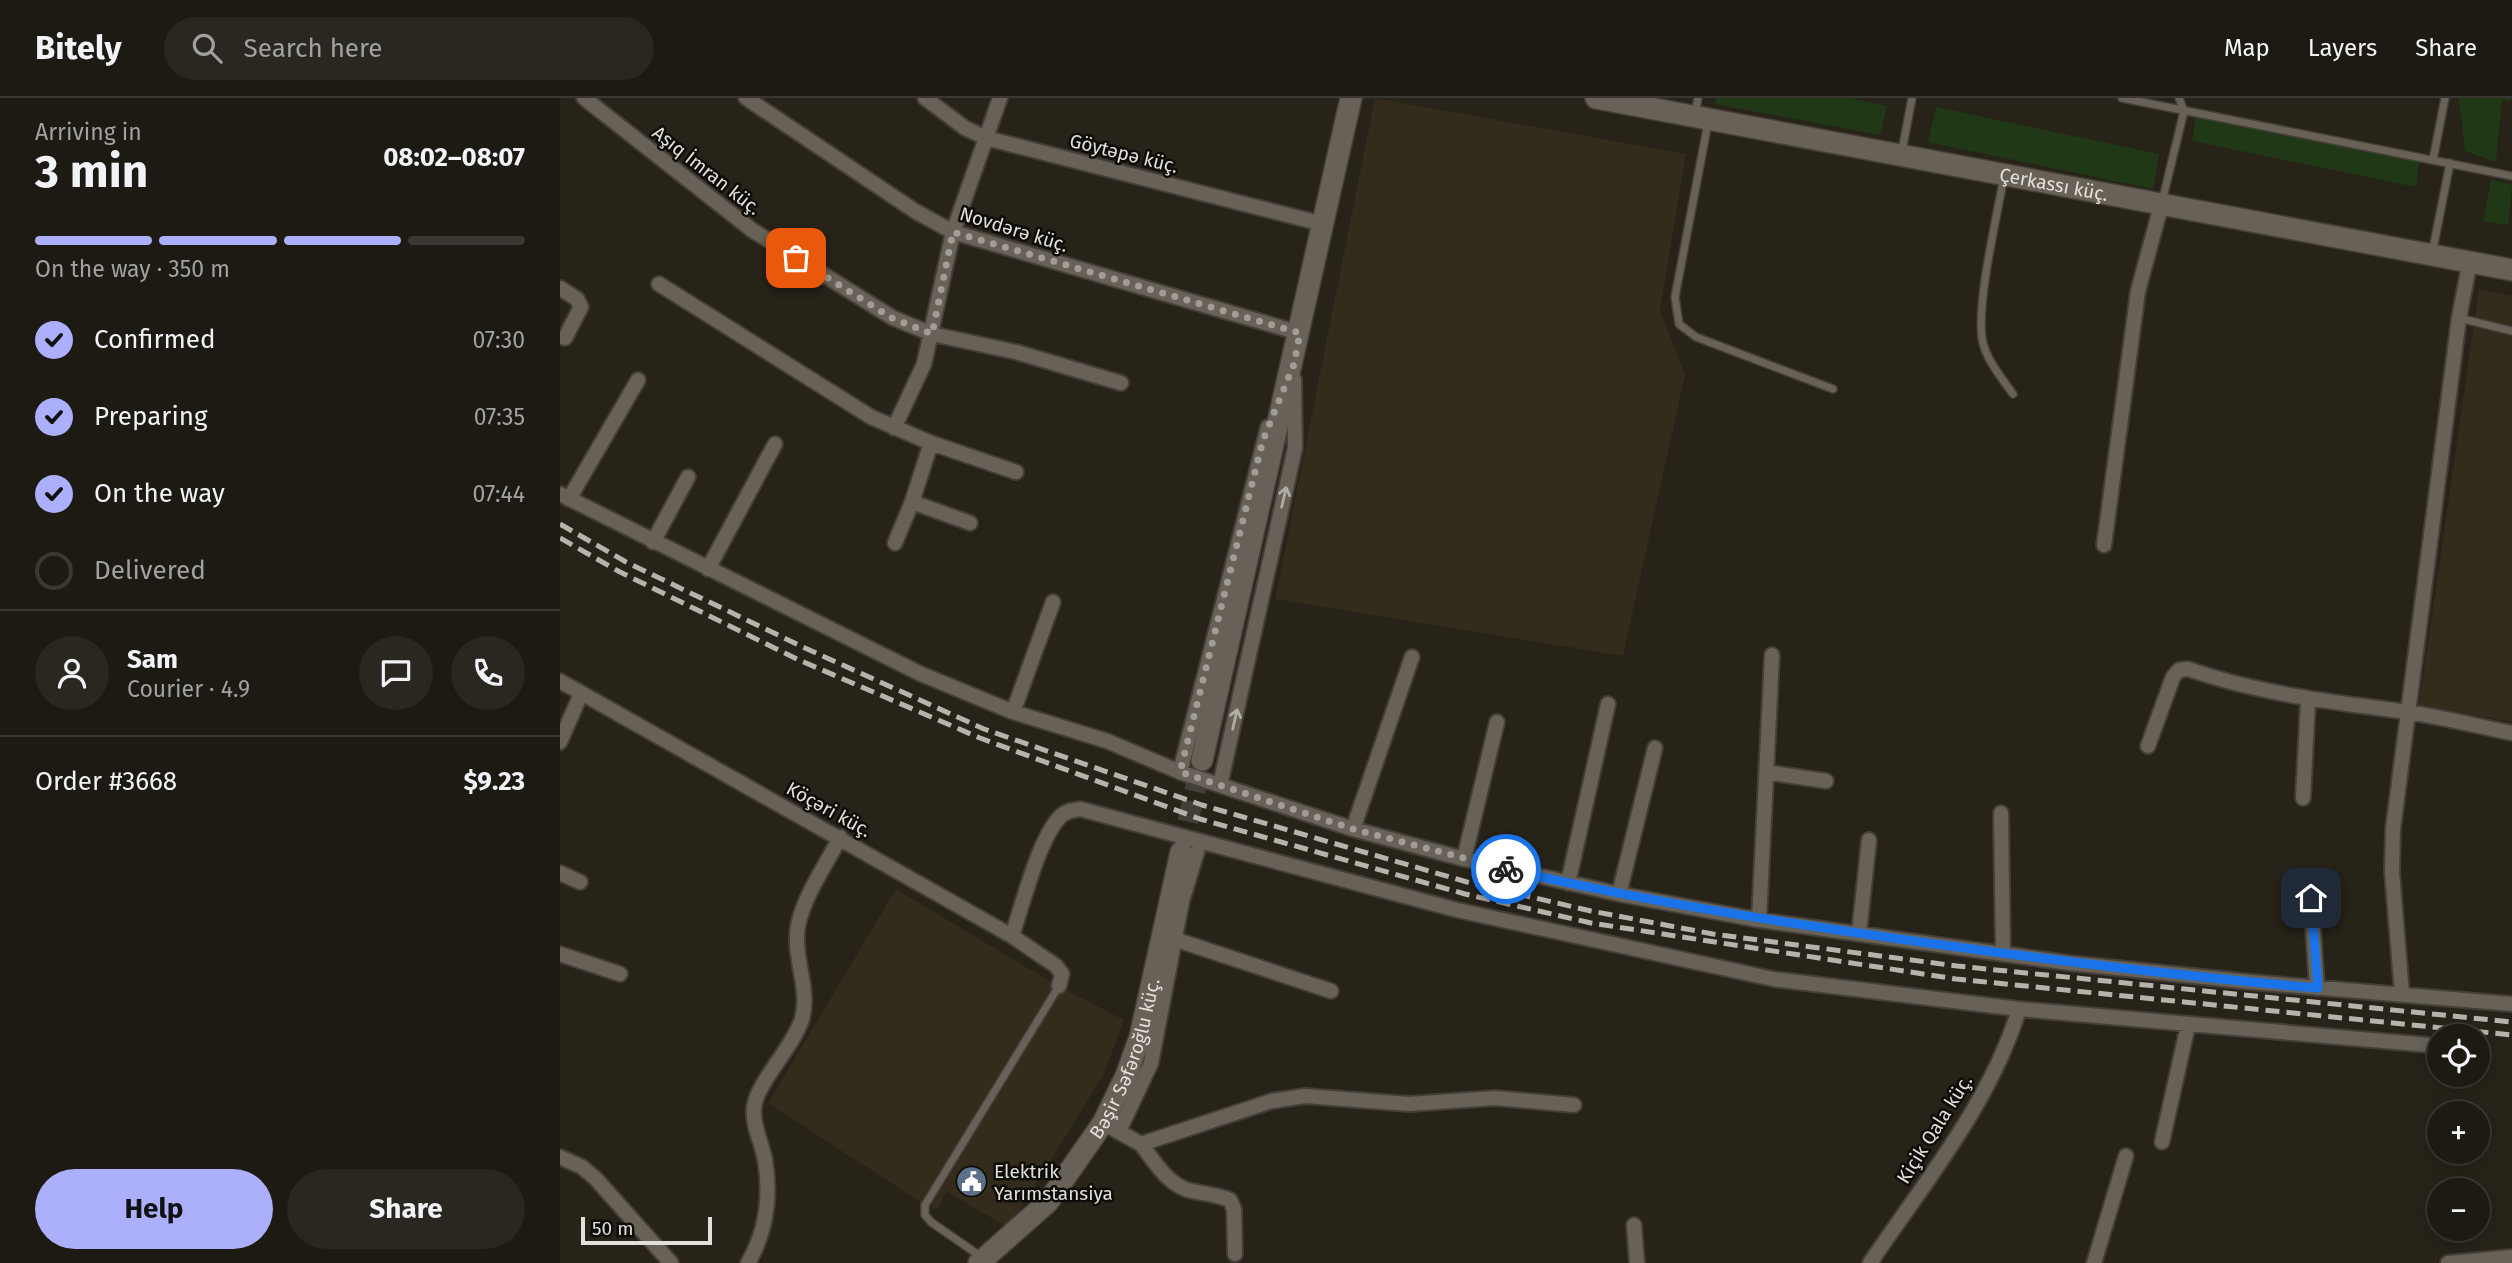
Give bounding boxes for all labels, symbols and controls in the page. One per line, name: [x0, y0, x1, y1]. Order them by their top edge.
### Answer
search box: [164, 17, 654, 80]
text: Bitely: [35, 28, 122, 68]
icon: search: [188, 29, 226, 67]
text: Search here: [244, 33, 382, 64]
text: Map: [2224, 34, 2270, 62]
text: Layers: [2308, 34, 2377, 62]
text: Share: [2415, 34, 2477, 62]
text: Arriving in: [35, 118, 142, 146]
street label: Aşıq İmran küç.: [648, 121, 765, 220]
street label: Göytəpə küç.: [1067, 129, 1180, 178]
text: 08:02–08:07: [383, 142, 525, 173]
text: 3 min: [35, 144, 148, 199]
street label: Çerkassı küç.: [1998, 163, 2110, 206]
street label: Novdərə küç.: [957, 202, 1071, 257]
pin: [766, 228, 826, 288]
icon: bag: [777, 239, 815, 277]
text: On the way · 350 m: [35, 255, 230, 283]
icon: check: [35, 321, 73, 359]
text: Confirmed: [94, 324, 215, 355]
text: 07:30: [472, 326, 525, 354]
icon: check: [35, 398, 73, 436]
text: Preparing: [94, 401, 207, 432]
text: 07:35: [474, 403, 525, 431]
icon: check: [35, 475, 73, 513]
text: On the way: [94, 478, 225, 509]
text: 07:44: [473, 480, 525, 508]
one-way arrow: [1278, 486, 1292, 509]
text: Delivered: [94, 555, 206, 586]
button: person: [35, 636, 109, 710]
button: chat: [359, 636, 433, 710]
button: phone: [451, 636, 525, 710]
text: Sam: [127, 644, 178, 675]
text: Courier · 4.9: [127, 675, 250, 703]
one-way arrow: [1229, 708, 1242, 731]
text: Order #3668: [35, 766, 177, 797]
text: $9.23: [464, 766, 525, 797]
street label: Köçəri küç.: [782, 777, 875, 842]
courier: [1471, 834, 1541, 904]
icon: bike: [1487, 850, 1525, 888]
pin: [2281, 868, 2341, 928]
icon: home: [2292, 879, 2330, 917]
street label: Bəşir Səfəroğlu küç.: [1085, 976, 1165, 1143]
map controls: [2427, 1024, 2490, 1241]
button: locate: [2427, 1024, 2490, 1087]
street label: Kiçik Qala küç.: [1892, 1071, 1977, 1188]
button: +: [2427, 1101, 2490, 1164]
place label: Elektrik Yarımstansiya: [994, 1160, 1113, 1205]
public building icon: Elektrik Yarımstansiya: [954, 1165, 988, 1199]
button: Help: [35, 1169, 273, 1249]
button: Share: [287, 1169, 525, 1249]
button: −: [2427, 1178, 2490, 1241]
scale bar: [581, 1214, 712, 1246]
text: 50 m: [592, 1217, 633, 1240]

